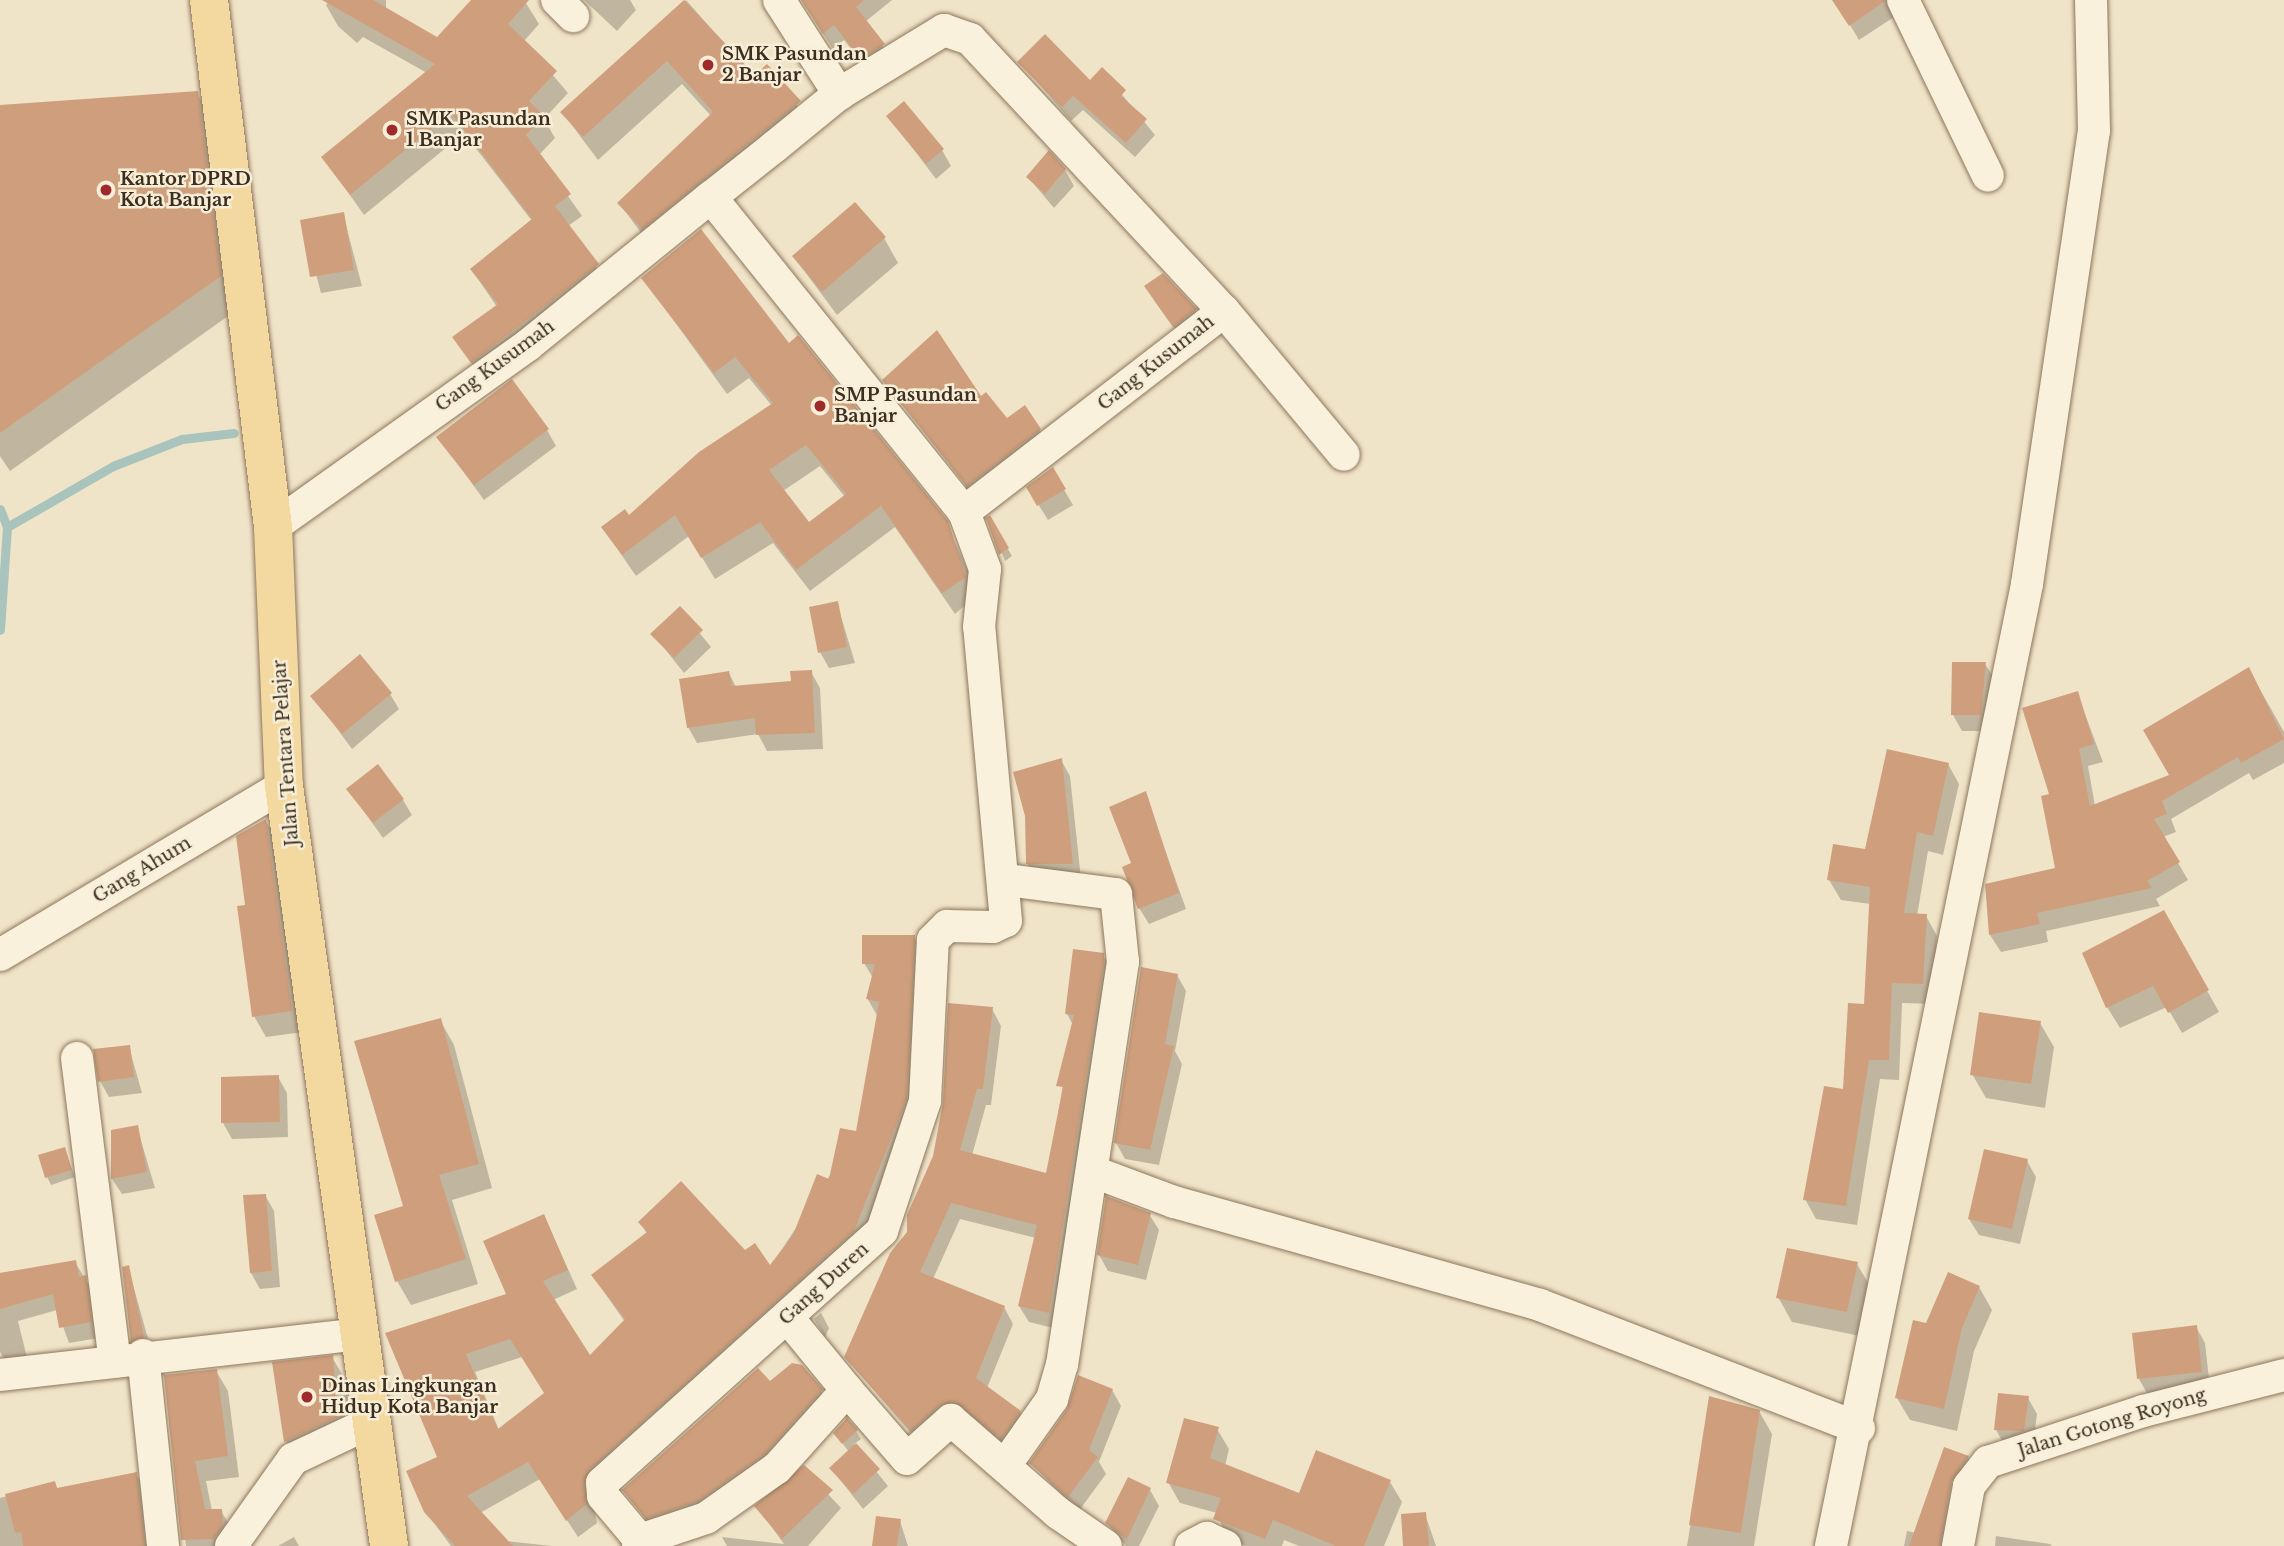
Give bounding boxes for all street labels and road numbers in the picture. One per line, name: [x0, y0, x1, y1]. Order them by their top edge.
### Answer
street label: Gang Kusumah: [1093, 311, 1219, 415]
street label: Gang Kusumah: [431, 316, 559, 416]
street label: Jalan Tentara Pelajar: [269, 659, 303, 847]
street label: Gang Ahum: [89, 832, 195, 908]
street label: Gang Duren: [775, 1238, 873, 1330]
street label: Jalan Gotong Royong: [2015, 1384, 2209, 1462]

